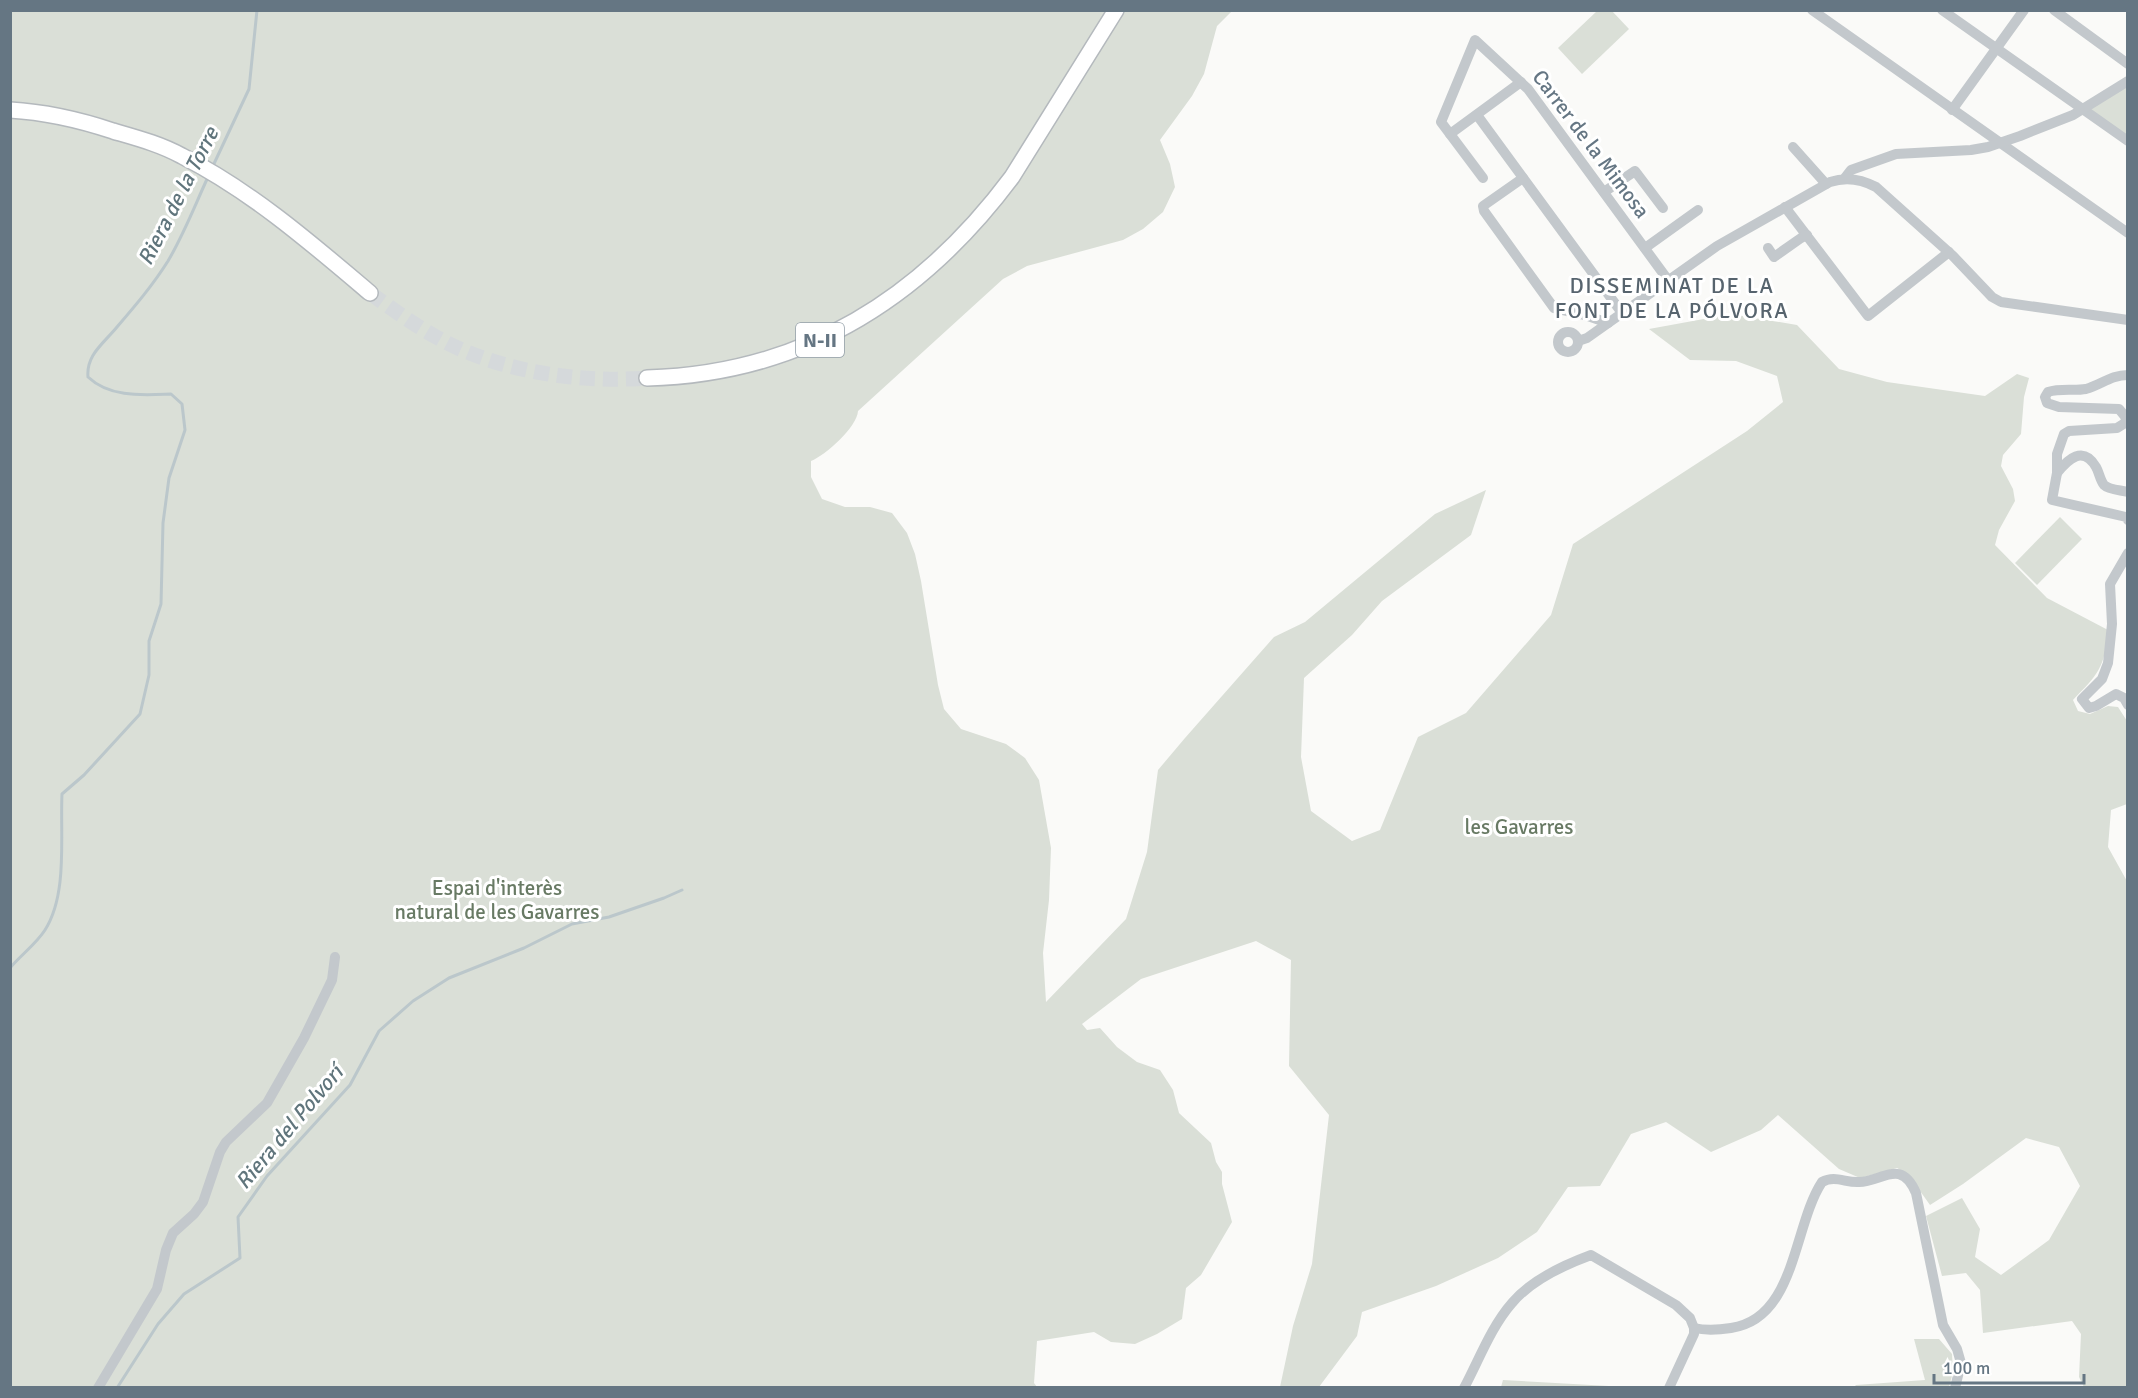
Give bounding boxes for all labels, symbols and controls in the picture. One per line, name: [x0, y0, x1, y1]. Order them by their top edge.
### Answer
street label: Carrer de la Mimosa: [1527, 65, 1655, 223]
water label: Riera de la Torre: [132, 122, 225, 270]
district label: DISSEMINAT DE LA FONT DE LA PÓLVORA: [1555, 272, 1789, 324]
road number: N-II: [796, 323, 844, 357]
park label: les Gavarres: [1464, 814, 1574, 840]
park label: Espai d'interès natural de les Gavarres: [395, 875, 600, 925]
water label: Riera del Polvorí: [229, 1057, 351, 1194]
scale bar: [1934, 1347, 2084, 1385]
text: 100 m: [1943, 1357, 1990, 1379]

